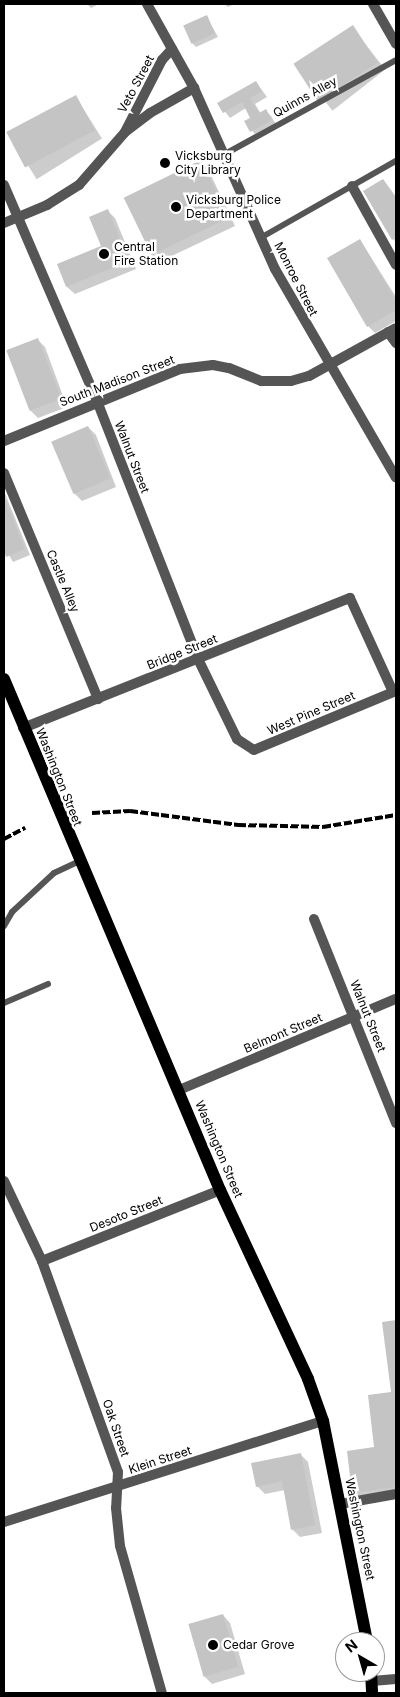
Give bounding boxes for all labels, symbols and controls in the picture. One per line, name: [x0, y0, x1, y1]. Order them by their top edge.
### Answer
street label: Veto Street: [115, 53, 157, 115]
street label: Quinns Alley: [271, 74, 339, 120]
place label: Vicksburg City Library: [175, 149, 241, 177]
marker: Vicksburg City Library: [159, 157, 171, 169]
place label: Vicksburg Police Department: [186, 193, 281, 221]
marker: Vicksburg Police Department: [170, 201, 182, 213]
place label: Central Fire Station: [114, 240, 178, 268]
street label: Monroe Street: [271, 240, 321, 318]
marker: Central Fire Station: [98, 248, 110, 260]
street label: South Madison Street: [57, 352, 177, 410]
street label: Walnut Street: [112, 419, 152, 495]
street label: Castle Alley: [43, 548, 83, 614]
street label: Bridge Street: [145, 631, 219, 673]
street label: West Pine Street: [265, 688, 357, 738]
street label: Washington Street: [33, 726, 85, 828]
street label: Walnut Street: [347, 978, 389, 1054]
street label: Belmont Street: [242, 1010, 324, 1056]
street label: Washington Street: [192, 1098, 246, 1200]
street label: Desoto Street: [87, 1193, 165, 1235]
street label: Oak Street: [99, 1397, 133, 1459]
street label: Klein Street: [127, 1443, 193, 1477]
street label: Washington Street: [342, 1477, 378, 1581]
north arrow: [335, 1632, 385, 1682]
text: N: [342, 1636, 361, 1656]
place label: Cedar Grove: [223, 1638, 294, 1652]
marker: Cedar Grove: [207, 1639, 219, 1651]

